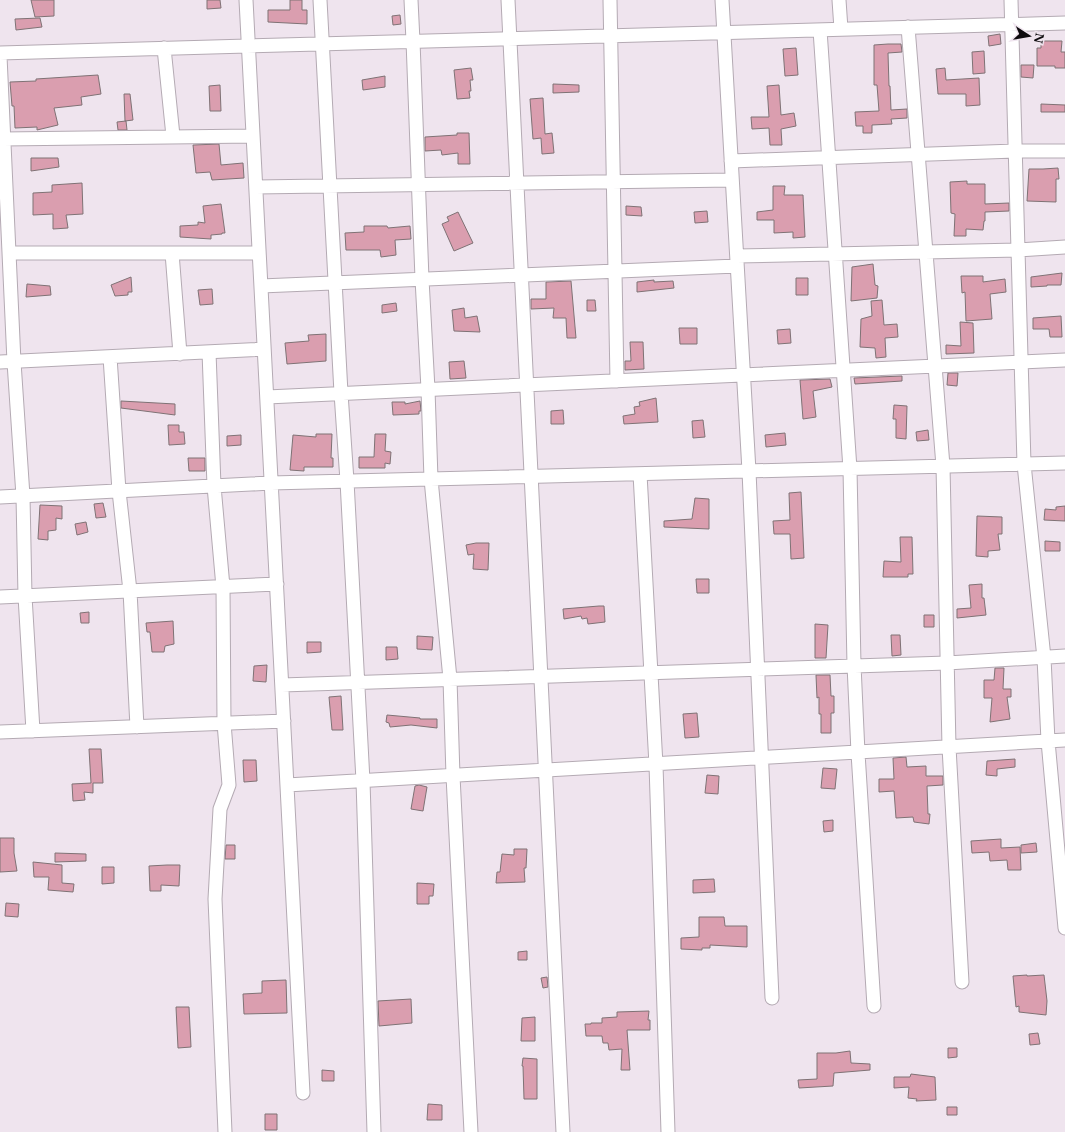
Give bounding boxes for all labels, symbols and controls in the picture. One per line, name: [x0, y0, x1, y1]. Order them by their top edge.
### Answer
north arrow: [1009, 16, 1049, 56]
text: N: [1031, 32, 1047, 45]

